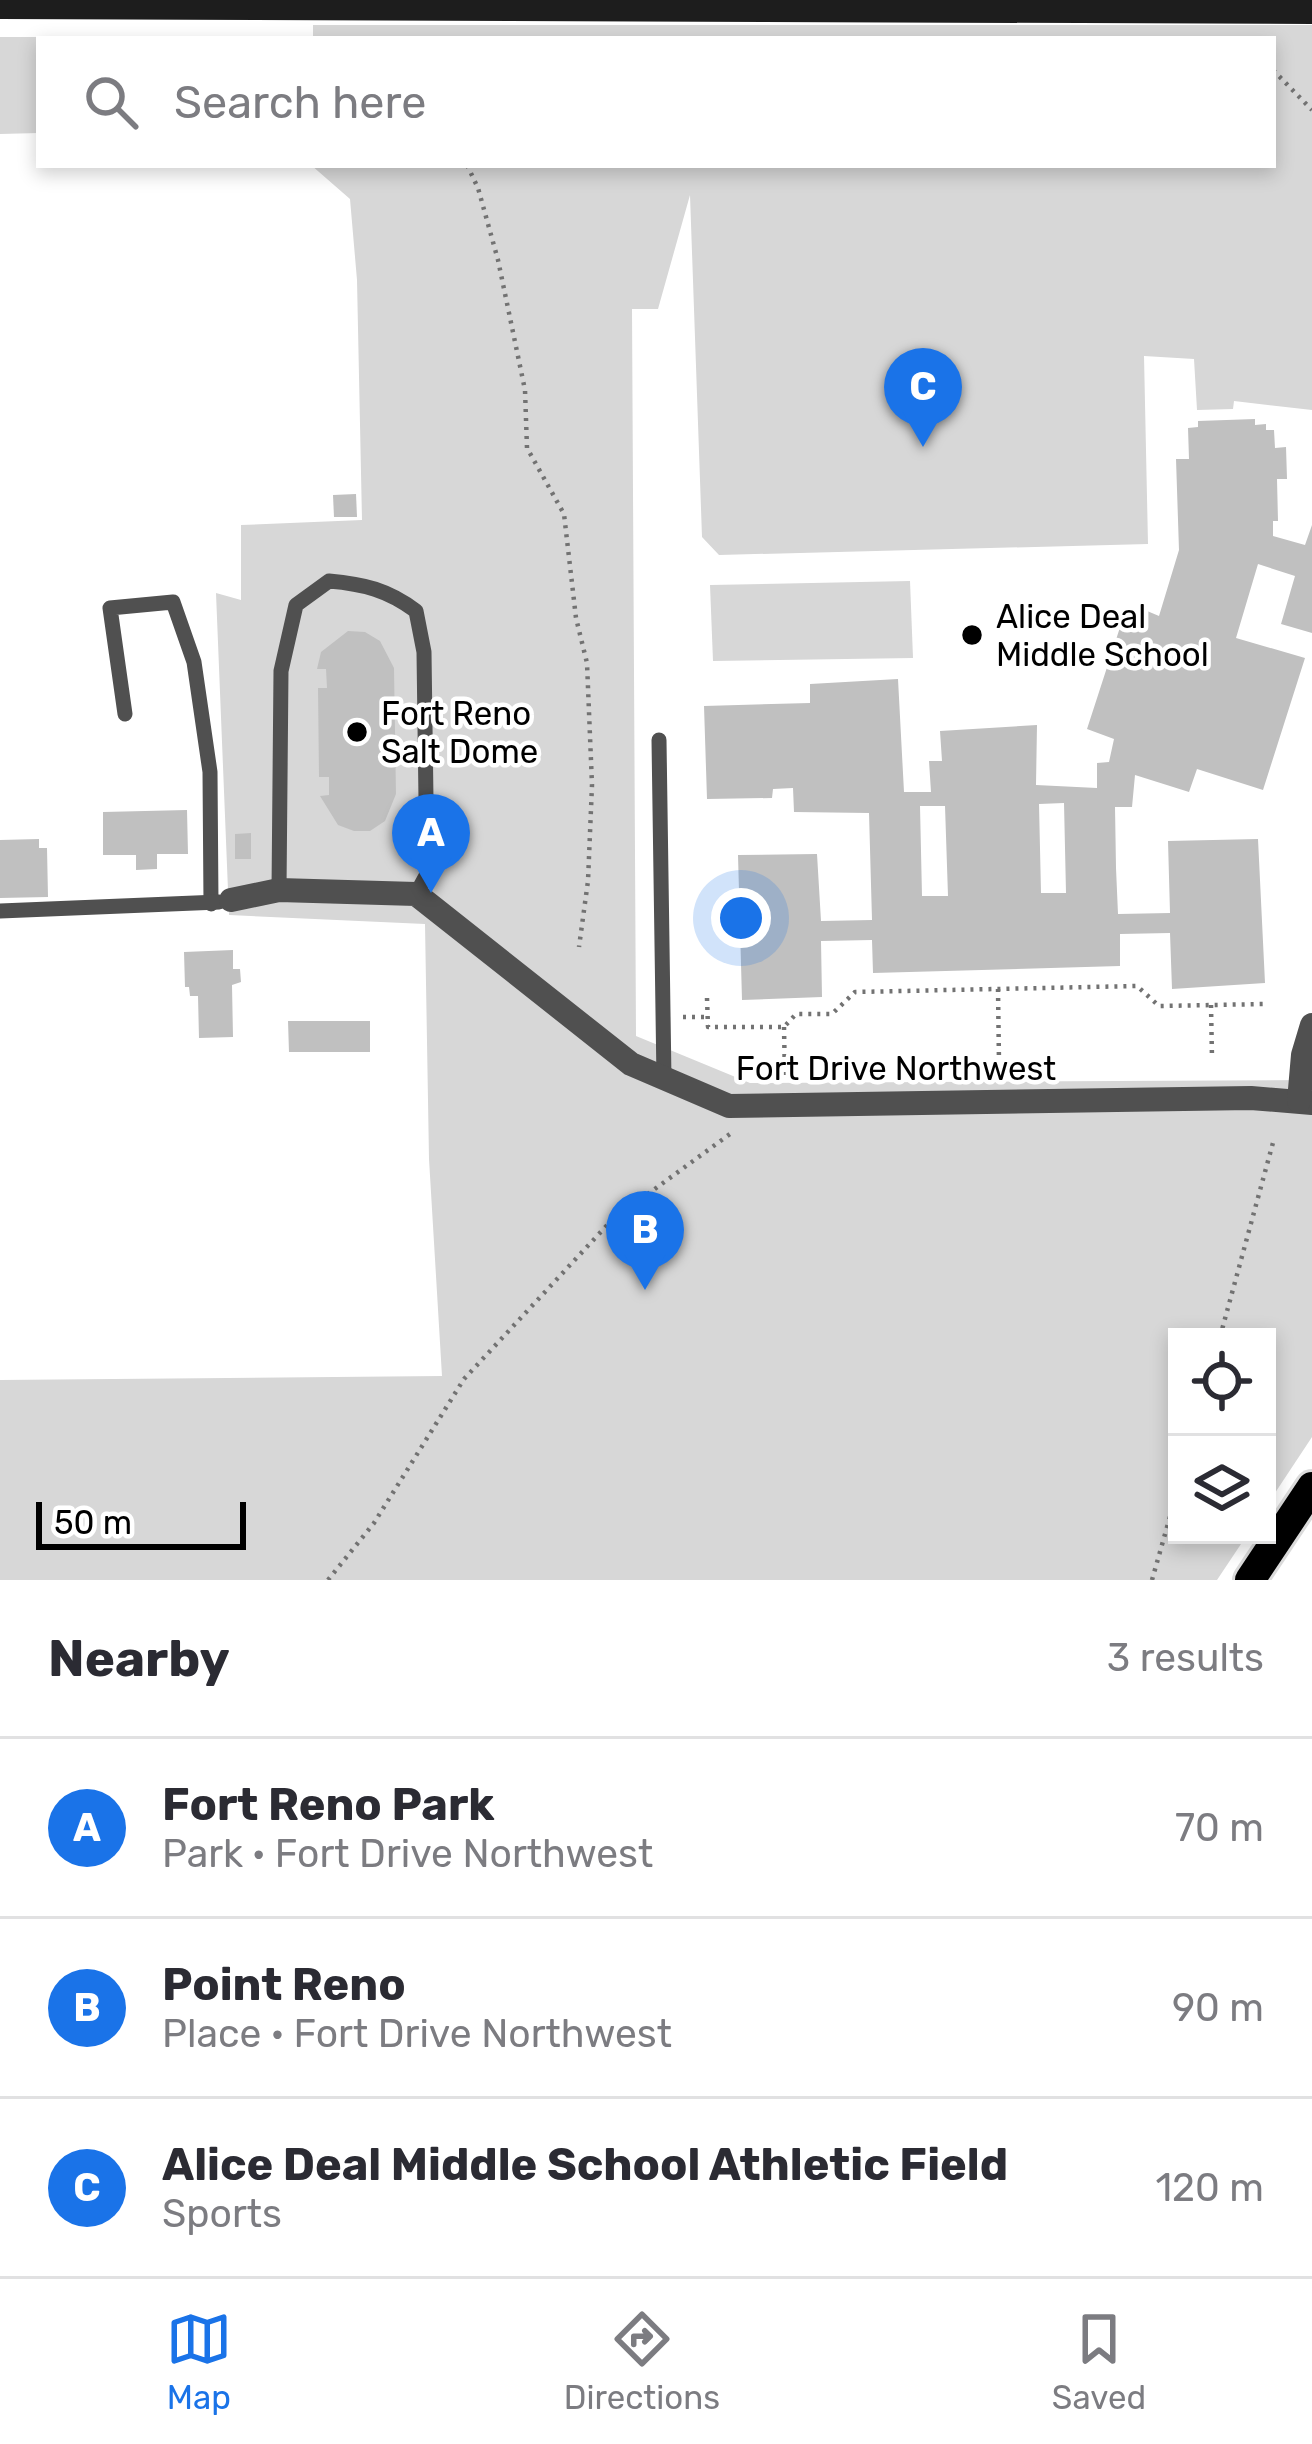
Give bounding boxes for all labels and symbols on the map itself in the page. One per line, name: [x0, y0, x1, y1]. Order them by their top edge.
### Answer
pin: C: [884, 348, 962, 447]
place label: Alice Deal Middle School: [996, 597, 1209, 674]
marker: Alice Deal Middle School: [959, 622, 985, 648]
place label: Fort Reno Salt Dome: [381, 694, 538, 771]
marker: Fort Reno Salt Dome: [344, 719, 370, 745]
pin: A: [392, 794, 470, 893]
your location: [711, 888, 771, 948]
street label: Fort Drive Northwest: [736, 1049, 1056, 1088]
pin: B: [606, 1191, 684, 1290]
scale bar: [36, 1496, 246, 1549]

